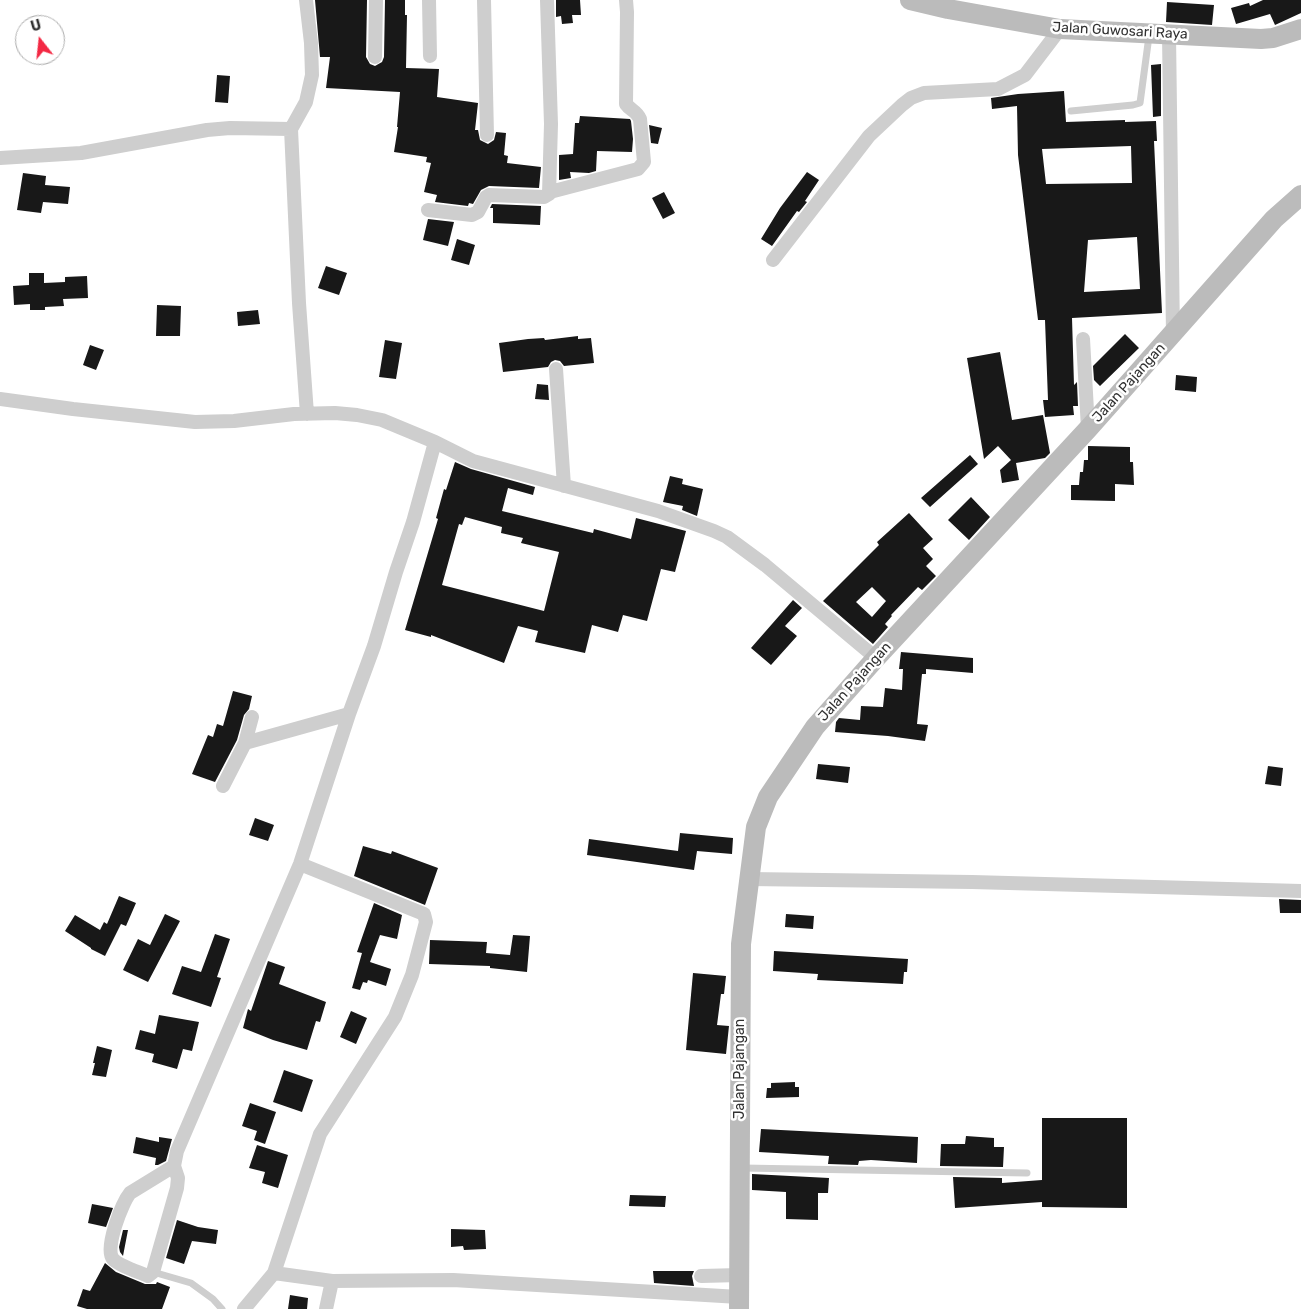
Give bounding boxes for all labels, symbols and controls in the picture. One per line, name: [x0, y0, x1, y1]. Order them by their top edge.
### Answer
north arrow: [15, 15, 65, 65]
text: U: [29, 16, 43, 36]
street label: Jalan Guwosari Raya: [1052, 19, 1188, 43]
street label: Jalan Pajangan: [1089, 340, 1169, 426]
street label: Jalan Pajangan: [815, 639, 895, 725]
street label: Jalan Pajangan: [732, 1019, 748, 1119]

